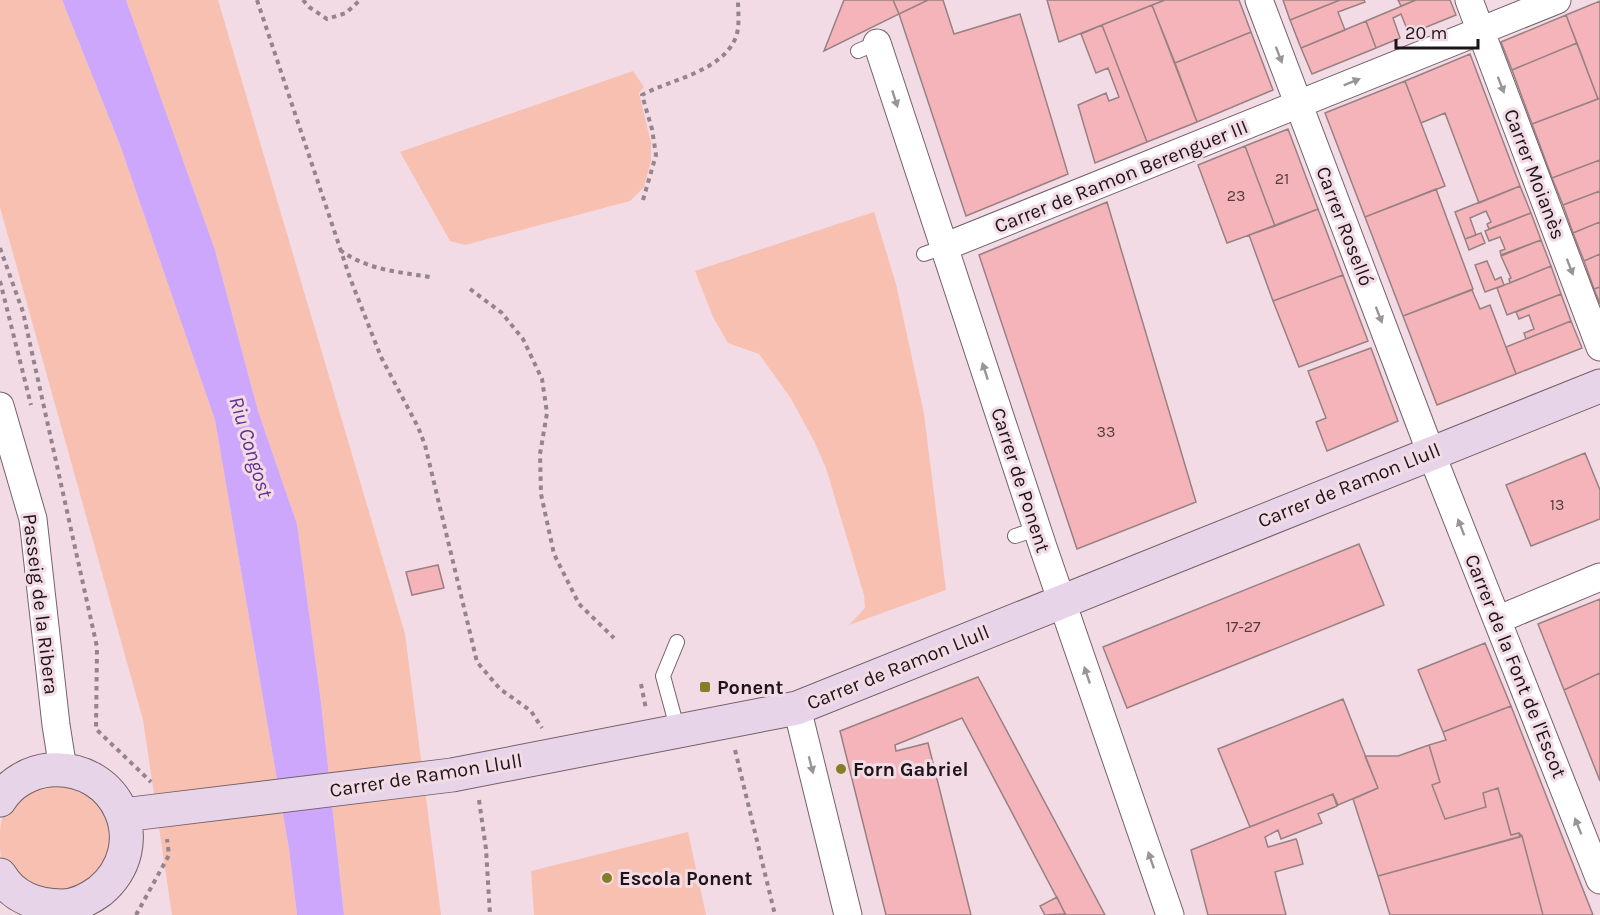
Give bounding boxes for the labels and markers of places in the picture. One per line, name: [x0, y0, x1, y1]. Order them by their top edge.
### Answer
place label: Ponent: [717, 676, 783, 699]
marker: Ponent: [698, 680, 712, 694]
place label: Forn Gabriel: [853, 758, 969, 781]
marker: Forn Gabriel: [834, 762, 848, 776]
place label: Escola Ponent: [619, 867, 752, 890]
marker: Escola Ponent: [600, 871, 614, 885]

